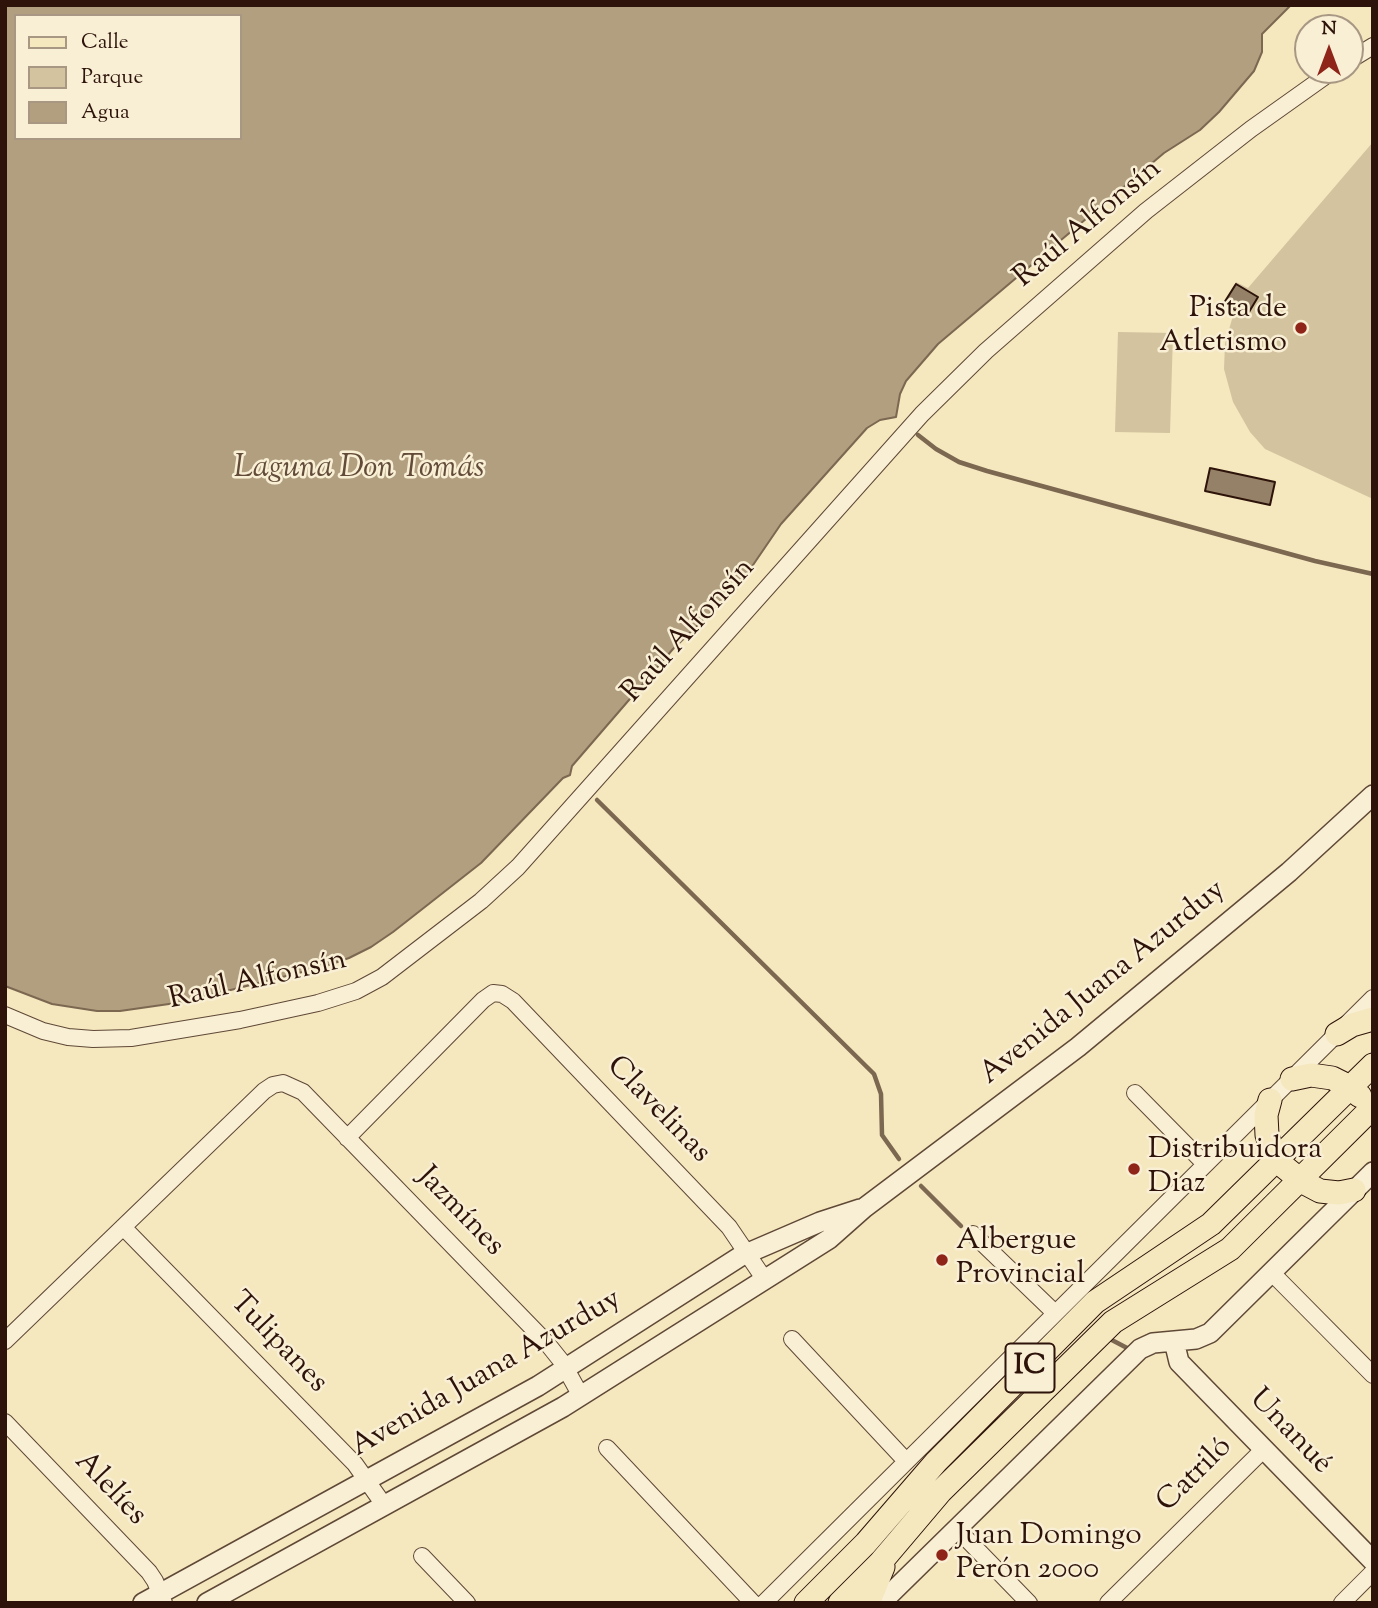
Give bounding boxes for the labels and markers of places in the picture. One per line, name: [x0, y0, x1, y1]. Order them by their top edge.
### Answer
place label: Pista de Atletismo: [1159, 293, 1287, 364]
marker: Pista de Atletismo: [1293, 320, 1309, 336]
place label: Distribuidora Diaz: [1148, 1134, 1322, 1204]
marker: Distribuidora Diaz: [1126, 1161, 1142, 1177]
place label: Albergue Provincial: [956, 1225, 1085, 1296]
marker: Albergue Provincial: [934, 1252, 950, 1268]
place label: Juan Domingo Perón 2000: [956, 1520, 1142, 1590]
marker: Juan Domingo Perón 2000: [934, 1547, 950, 1563]

